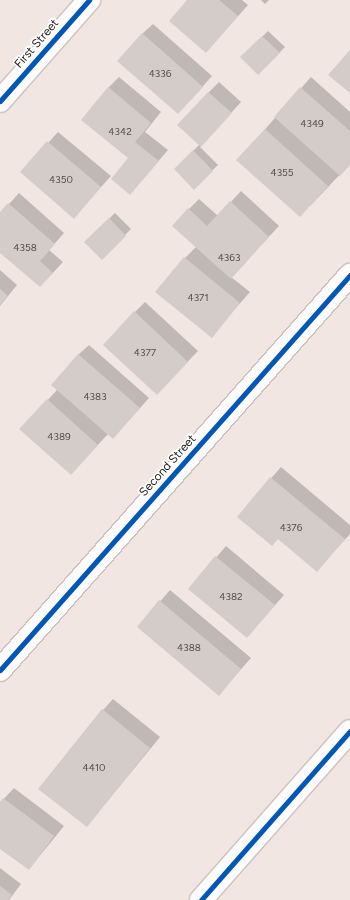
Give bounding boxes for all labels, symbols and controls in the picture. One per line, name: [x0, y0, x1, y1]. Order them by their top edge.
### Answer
street label: First Street: [12, 17, 62, 71]
house number: 4336: [149, 68, 171, 80]
house number: 4349: [300, 118, 324, 130]
house number: 4342: [108, 126, 132, 138]
house number: 4355: [270, 167, 294, 179]
house number: 4350: [49, 174, 73, 186]
house number: 4358: [13, 242, 37, 254]
house number: 4363: [218, 252, 240, 264]
house number: 4371: [187, 292, 209, 304]
house number: 4377: [134, 347, 156, 359]
house number: 4383: [83, 391, 107, 403]
house number: 4389: [47, 431, 71, 443]
street label: Second Street: [137, 432, 199, 500]
house number: 4376: [280, 522, 302, 534]
house number: 4382: [219, 591, 243, 603]
house number: 4388: [177, 642, 201, 654]
house number: 4410: [83, 762, 105, 774]

